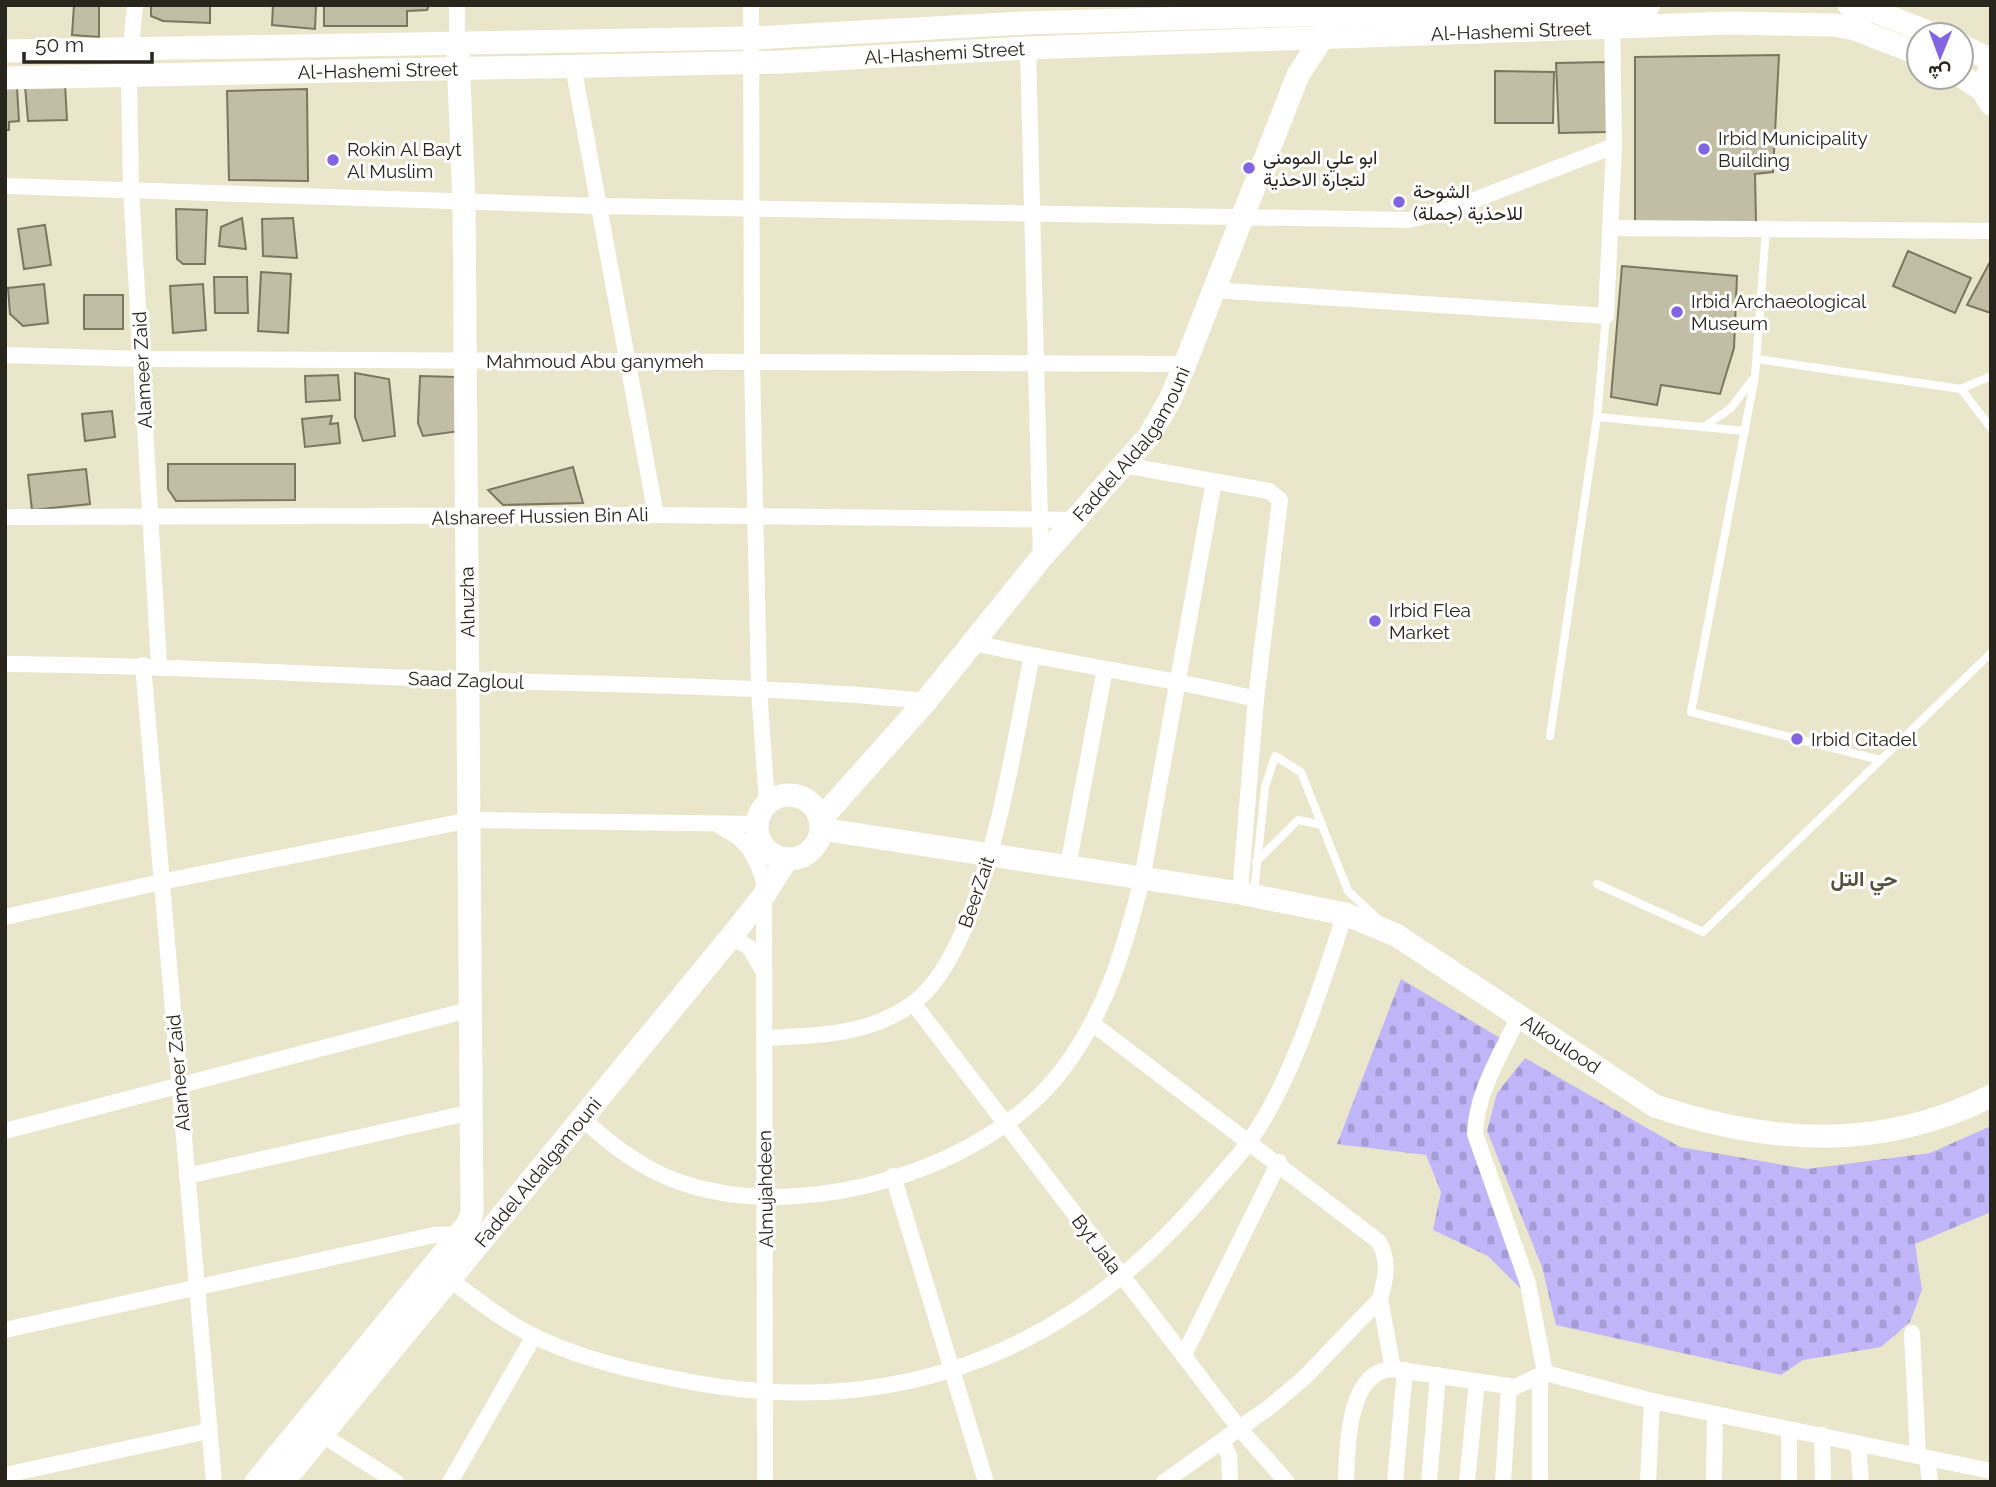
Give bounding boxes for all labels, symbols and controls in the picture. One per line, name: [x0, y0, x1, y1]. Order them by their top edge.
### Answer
street label: Al-Hashemi Street: [1430, 17, 1592, 45]
scale bar: [24, 21, 152, 65]
north arrow: [1905, 21, 1975, 91]
text: 50 m: [35, 32, 84, 57]
street label: Al-Hashemi Street: [864, 37, 1026, 68]
street label: Al-Hashemi Street: [297, 58, 459, 83]
text: ش: [1928, 61, 1951, 84]
place label: Irbid Municipality Building: [1718, 127, 1868, 171]
place label: Rokin Al Bayt Al Muslim: [347, 138, 462, 182]
marker: Irbid Municipality Building: [1696, 141, 1712, 157]
place label: ابو علي المومني لتجارة الاحذية: [1263, 146, 1378, 191]
marker: Rokin Al Bayt Al Muslim: [325, 152, 341, 168]
marker: ابو علي المومني لتجارة الاحذية: [1241, 160, 1257, 176]
place label: الشوحة للاحذية (جملة): [1413, 180, 1523, 225]
marker: الشوحة للاحذية (جملة): [1391, 194, 1407, 210]
place label: Irbid Archaeological Museum: [1691, 290, 1867, 334]
marker: Irbid Archaeological Museum: [1669, 304, 1685, 320]
street label: Alameer Zaid: [128, 311, 156, 429]
street label: Mahmoud Abu ganymeh: [486, 350, 704, 372]
street label: Faddel Aldalgamouni: [1068, 363, 1194, 525]
street label: Alshareef Hussien Bin Ali: [431, 503, 649, 529]
street label: Alnuzha: [455, 566, 479, 638]
place label: Irbid Flea Market: [1389, 599, 1471, 643]
marker: Irbid Flea Market: [1367, 613, 1383, 629]
street label: Saad Zagloul: [408, 667, 525, 693]
place label: Irbid Citadel: [1811, 728, 1918, 750]
marker: Irbid Citadel: [1789, 731, 1805, 747]
street label: BeerZait: [954, 853, 999, 931]
district label: حي التل: [1830, 866, 1898, 896]
street label: Alkoulood: [1518, 1010, 1605, 1078]
street label: Alameer Zaid: [162, 1014, 194, 1132]
street label: Faddel Aldalgamouni: [470, 1093, 605, 1251]
street label: Almujahdeen: [753, 1130, 777, 1248]
street label: Byt Jala: [1068, 1210, 1126, 1278]

